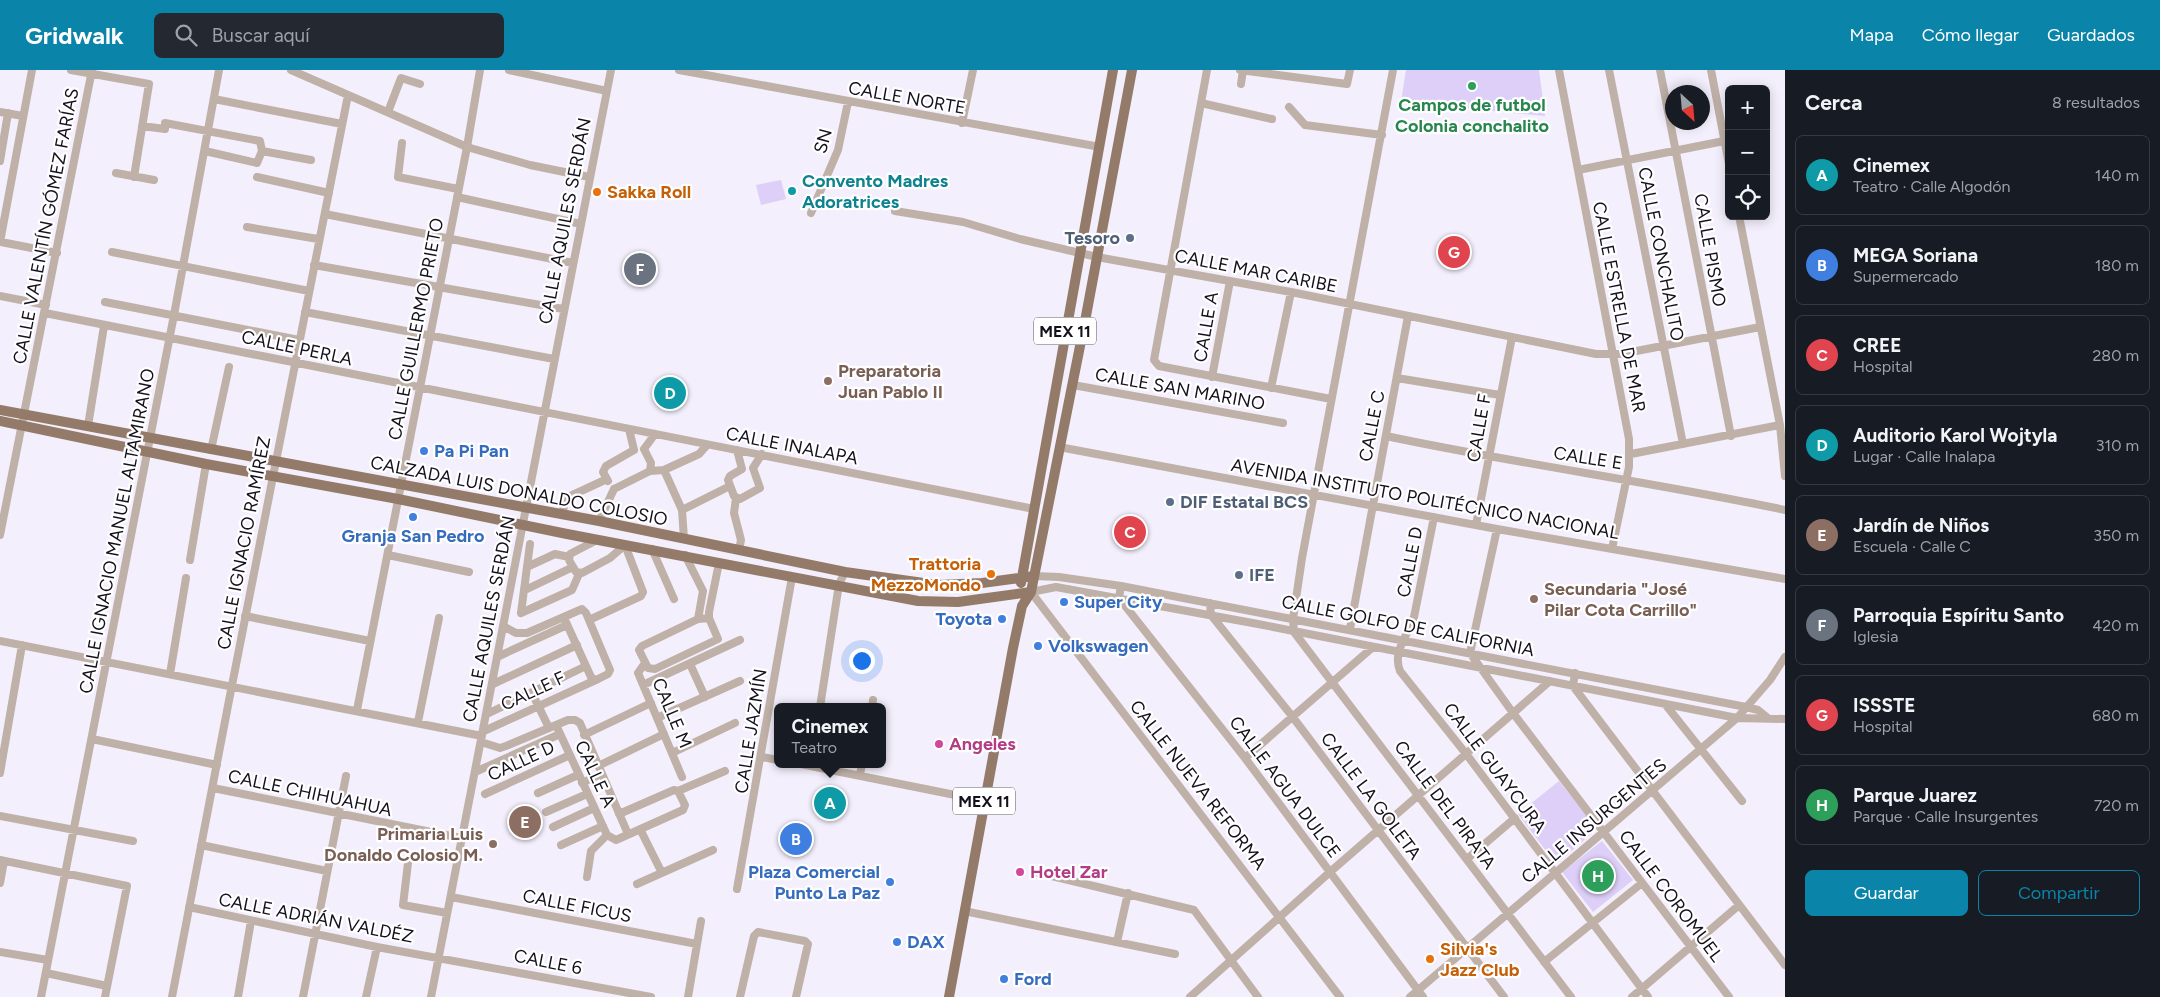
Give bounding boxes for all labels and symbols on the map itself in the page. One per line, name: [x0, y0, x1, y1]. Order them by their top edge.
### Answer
street label: CALLE NORTE: [847, 77, 967, 119]
marker: Campos de futbol Colonia conchalito: [1466, 80, 1478, 92]
north arrow: [1665, 85, 1710, 130]
street label: CALLE VALENTÍN GÓMEZ FARÍAS: [8, 86, 84, 366]
place label: Campos de futbol Colonia conchalito: [1395, 94, 1549, 137]
street label: CALLE AQUILES SERDÁN: [534, 116, 596, 326]
street label: SN: [809, 126, 837, 156]
street label: CALLE CONCHALITO: [1633, 165, 1689, 343]
place label: Convento Madres Adoratrices: [802, 170, 949, 213]
place label: Sakka Roll: [607, 181, 691, 203]
marker: Convento Madres Adoratrices: [786, 185, 798, 197]
marker: Sakka Roll: [591, 186, 603, 198]
street label: CALLE PISMO: [1689, 192, 1731, 308]
street label: CALLE ESTRELLA DE MAR: [1588, 200, 1650, 414]
street label: CALLE GUILLERMO PRIETO: [384, 216, 448, 442]
place label: Tesoro: [1065, 227, 1120, 249]
marker: Tesoro: [1124, 232, 1136, 244]
pin: G: [1438, 233, 1470, 271]
street label: CALLE MAR CARIBE: [1173, 244, 1339, 298]
pin: F: [624, 250, 656, 288]
street label: CALLE A: [1189, 290, 1223, 364]
road number: MEX 11: [1034, 318, 1096, 344]
street label: CALLE PERLA: [240, 326, 354, 370]
place label: Preparatoria Juan Pablo II: [838, 360, 943, 403]
street label: CALLE SAN MARINO: [1093, 363, 1267, 415]
street label: CALLE IGNACIO MANUEL ALTAMIRANO: [75, 367, 159, 695]
pin: D: [654, 374, 686, 412]
marker: Preparatoria Juan Pablo II: [822, 375, 834, 387]
street label: CALLE C: [1354, 389, 1390, 463]
street label: CALLE F: [1462, 392, 1496, 464]
street label: CALLE INALAPA: [724, 422, 860, 470]
street label: CALLE IGNACIO RAMÍREZ: [213, 435, 275, 651]
place label: Pa Pi Pan: [434, 440, 509, 462]
street label: CALLE E: [1552, 442, 1624, 474]
marker: Pa Pi Pan: [418, 445, 430, 457]
street label: CALZADA LUIS DONALDO COLOSIO: [369, 451, 669, 531]
street label: AVENIDA INSTITUTO POLITÉCNICO NACIONAL: [1229, 454, 1621, 544]
place label: DIF Estatal BCS: [1180, 491, 1308, 513]
marker: DIF Estatal BCS: [1164, 496, 1176, 508]
marker: Granja San Pedro: [407, 511, 419, 523]
pin: C: [1114, 513, 1146, 551]
street label: CALLE AQUILES SERDÁN: [458, 514, 520, 724]
place label: Granja San Pedro: [342, 525, 484, 547]
street label: CALLE D: [1392, 525, 1428, 599]
place label: Trattoria MezzoMondo: [871, 553, 981, 596]
place label: IFE: [1249, 564, 1275, 586]
marker: Trattoria MezzoMondo: [985, 568, 997, 580]
marker: IFE: [1233, 569, 1245, 581]
place label: Secundaria "José Pilar Cota Carrillo": [1544, 578, 1697, 621]
place label: Super City: [1074, 591, 1163, 613]
street label: CALLE GOLFO DE CALIFORNIA: [1280, 591, 1536, 661]
marker: Secundaria "José Pilar Cota Carrillo": [1528, 593, 1540, 605]
marker: Super City: [1058, 596, 1070, 608]
place label: Toyota: [935, 608, 992, 630]
marker: Toyota: [996, 613, 1008, 625]
place label: Volkswagen: [1048, 635, 1149, 657]
marker: Volkswagen: [1032, 640, 1044, 652]
your location: [849, 648, 875, 674]
street label: CALLE F: [497, 666, 569, 716]
street label: CALLE JAZMÍN: [730, 667, 772, 795]
street label: CALLE M: [647, 675, 697, 751]
street label: CALLE NUEVA REFORMA: [1125, 696, 1271, 874]
street label: CALLE GUAYCURA: [1439, 698, 1551, 838]
street label: CALLE AGUA DULCE: [1224, 712, 1346, 862]
street label: CALLE LA GOLETA: [1316, 728, 1426, 864]
place label: Angeles: [949, 733, 1016, 755]
street label: CALLE D: [484, 736, 558, 786]
street label: CALLE DEL PIRATA: [1389, 736, 1501, 874]
street label: CALLE A: [570, 737, 620, 811]
marker: Angeles: [933, 738, 945, 750]
street label: CALLE INSURGENTES: [1517, 754, 1671, 888]
street label: CALLE CHIHUAHUA: [226, 765, 394, 821]
pin: A: [814, 784, 846, 822]
road number: MEX 11: [953, 788, 1015, 814]
pin: E: [509, 803, 541, 841]
pin: B: [780, 820, 812, 858]
place label: Primaria Luis Donaldo Colosio M.: [324, 823, 484, 866]
street label: CALLE COROMUEL: [1614, 826, 1728, 967]
marker: Primaria Luis Donaldo Colosio M.: [487, 838, 499, 850]
pin: H: [1582, 857, 1614, 895]
place label: Plaza Comercial Punto La Paz: [748, 861, 880, 904]
place label: Hotel Zar: [1030, 861, 1108, 883]
marker: Hotel Zar: [1014, 866, 1026, 878]
marker: Plaza Comercial Punto La Paz: [884, 876, 896, 888]
street label: CALLE FICUS: [521, 885, 633, 927]
street label: CALLE ADRIÁN VALDÉZ: [217, 888, 415, 948]
place label: DAX: [907, 931, 945, 953]
marker: DAX: [891, 936, 903, 948]
place label: Silvia's Jazz Club: [1440, 938, 1520, 981]
street label: CALLE 6: [512, 945, 584, 979]
marker: Silvia's Jazz Club: [1424, 953, 1436, 965]
place label: Ford: [1014, 968, 1052, 990]
marker: Ford: [998, 973, 1010, 985]

